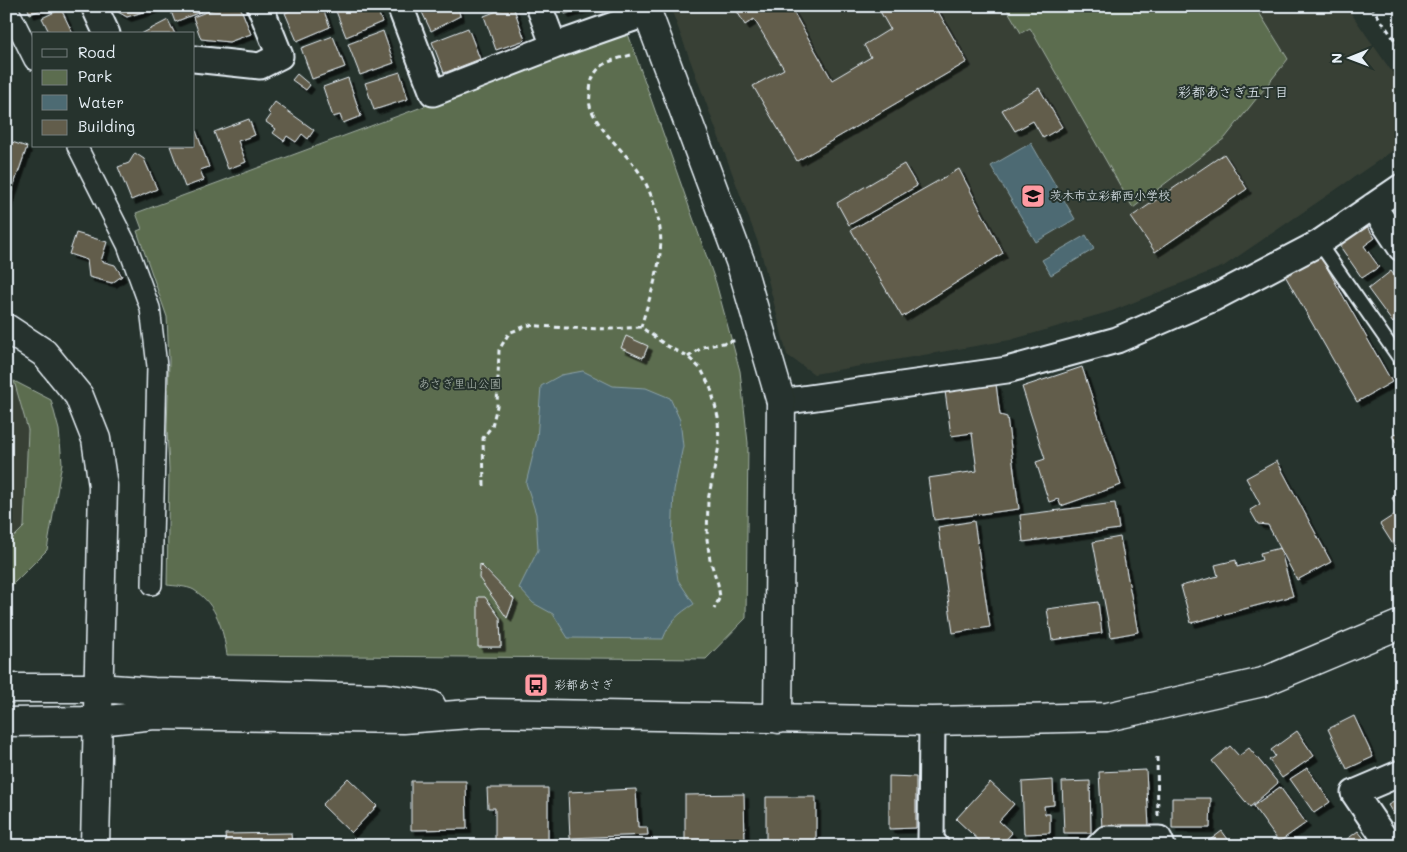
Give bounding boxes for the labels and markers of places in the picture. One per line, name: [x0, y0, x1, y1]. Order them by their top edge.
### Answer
school or university icon: 茨木市立彩都西小学校: [1020, 183, 1046, 209]
place label: 茨木市立彩都西小学校: [1050, 187, 1170, 203]
bus stop icon: 彩都あさぎ: [523, 672, 549, 698]
place label: 彩都あさぎ: [554, 676, 613, 692]

